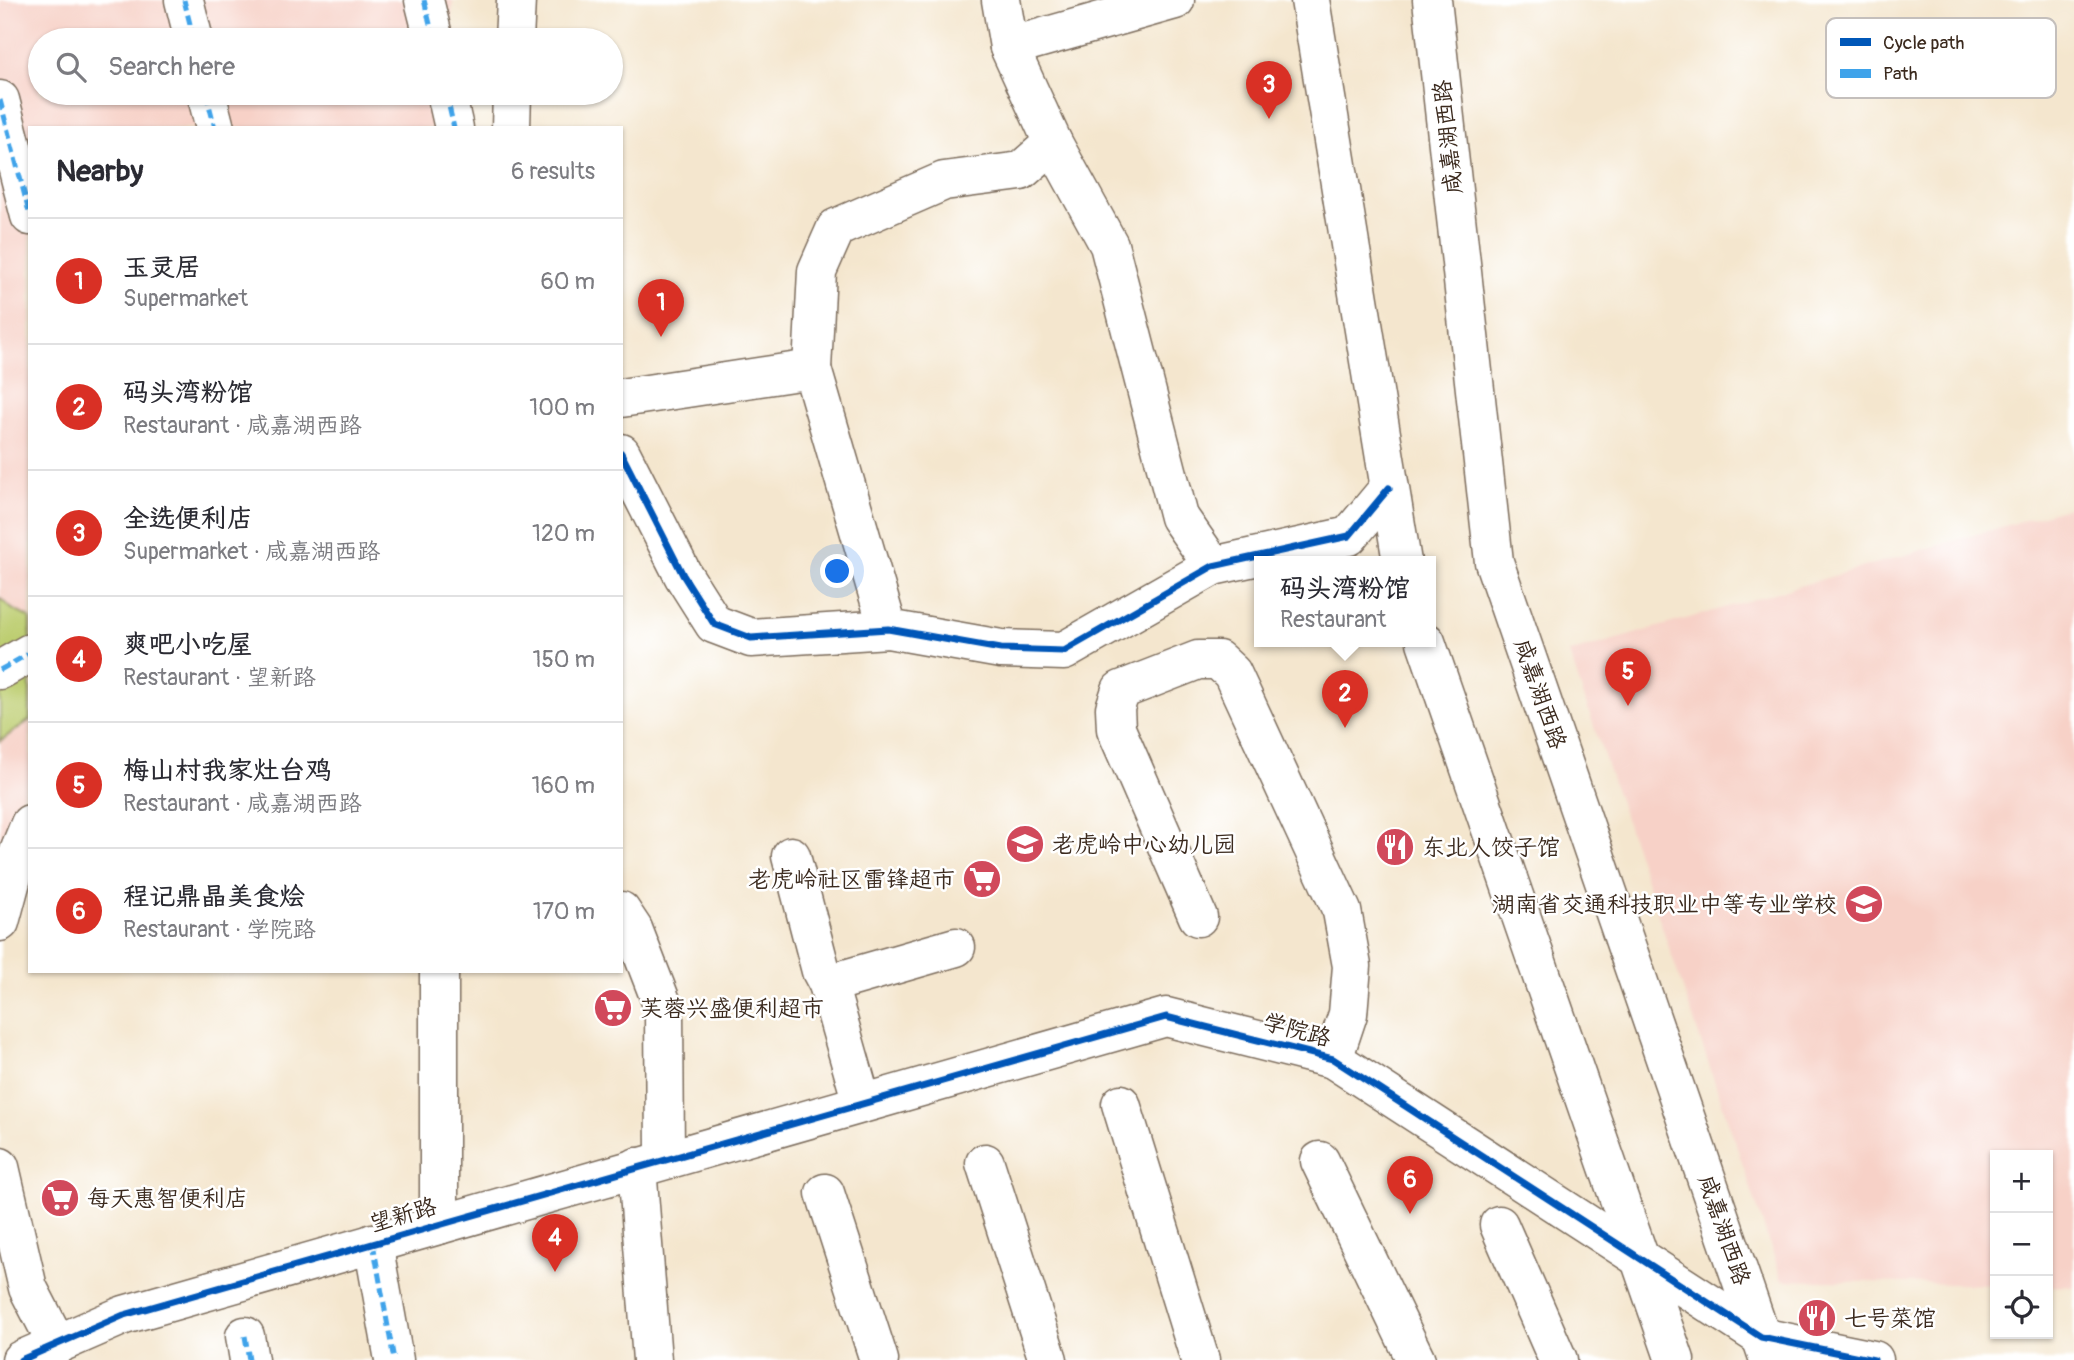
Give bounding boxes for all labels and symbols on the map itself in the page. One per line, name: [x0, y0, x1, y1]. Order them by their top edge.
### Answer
legend: [1826, 18, 2056, 98]
text: Cycle path: [1883, 31, 1964, 55]
pin: 3: [1246, 61, 1292, 119]
text: Path: [1883, 62, 1918, 86]
street label: 咸嘉湖西路: [1428, 78, 1468, 196]
pin: 1: [638, 279, 684, 337]
your location: [820, 554, 854, 588]
street label: 咸嘉湖西路: [1508, 635, 1572, 753]
pin: 5: [1605, 648, 1651, 706]
pin: 2: [1322, 670, 1368, 728]
school or university icon: 老虎岭中心幼儿园: [1004, 823, 1046, 865]
restaurant icon: 东北人饺子馆: [1374, 826, 1416, 868]
place label: 老虎岭中心幼儿园: [1052, 830, 1236, 859]
place label: 东北人饺子馆: [1422, 833, 1560, 862]
supermarket icon: 老虎岭社区雷锋超市: [961, 858, 1003, 900]
place label: 老虎岭社区雷锋超市: [748, 865, 955, 894]
school or university icon: 湖南省交通科技职业中等专业学校: [1843, 883, 1885, 925]
place label: 湖南省交通科技职业中等专业学校: [1492, 890, 1837, 919]
supermarket icon: 芙蓉兴盛便利超市: [592, 987, 634, 1029]
place label: 芙蓉兴盛便利超市: [640, 994, 824, 1023]
street label: 学院路: [1260, 1007, 1334, 1053]
pin: 6: [1387, 1156, 1433, 1214]
street label: 咸嘉湖西路: [1692, 1171, 1756, 1289]
supermarket icon: 每天惠智便利店: [39, 1177, 81, 1219]
place label: 每天惠智便利店: [87, 1184, 248, 1213]
street label: 望新路: [366, 1192, 440, 1238]
pin: 4: [532, 1214, 578, 1272]
restaurant icon: 七号菜馆: [1796, 1297, 1838, 1339]
place label: 七号菜馆: [1844, 1304, 1936, 1333]

